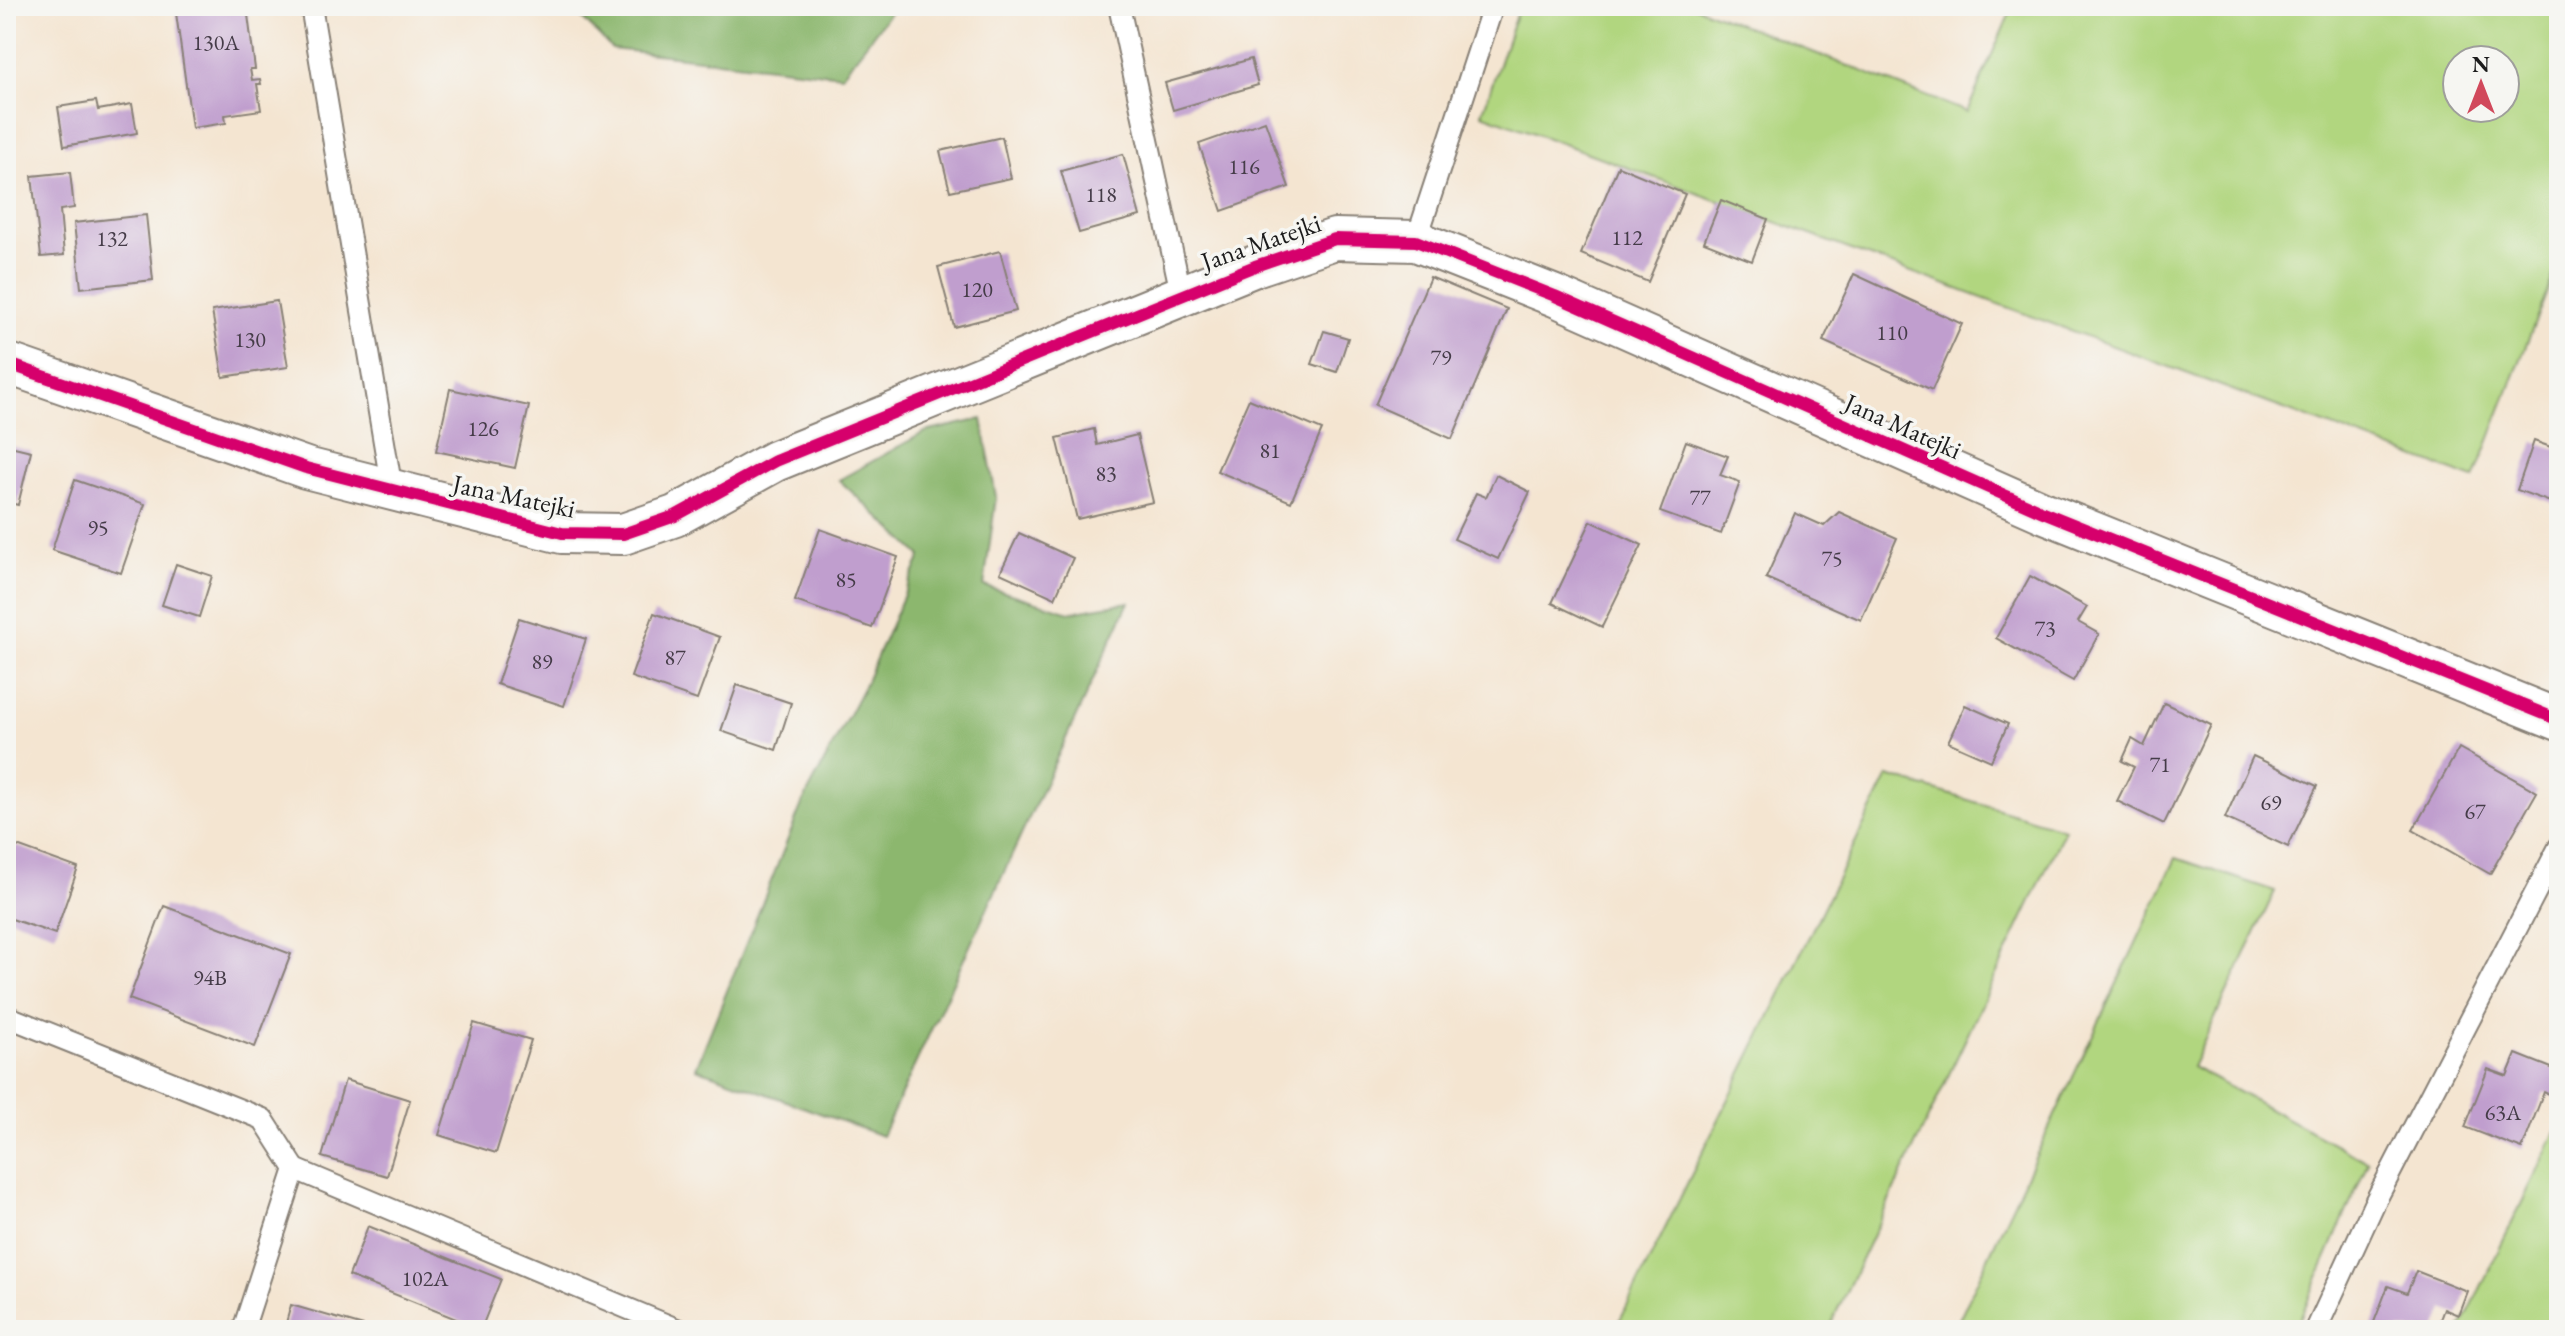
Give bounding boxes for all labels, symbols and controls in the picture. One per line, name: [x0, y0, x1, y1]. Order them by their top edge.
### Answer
house number: 130A: [193, 28, 240, 57]
north arrow: [2441, 44, 2521, 124]
text: N: [2472, 50, 2490, 79]
house number: 116: [1228, 152, 1260, 181]
house number: 118: [1085, 180, 1117, 209]
street label: Jana Matejki: [1195, 206, 1325, 279]
house number: 112: [1611, 223, 1643, 252]
house number: 132: [96, 224, 128, 253]
house number: 120: [961, 275, 993, 304]
house number: 110: [1876, 318, 1908, 347]
house number: 130: [234, 325, 266, 354]
house number: 79: [1430, 343, 1452, 372]
street label: Jana Matejki: [1837, 384, 1967, 467]
house number: 126: [467, 414, 499, 443]
house number: 81: [1259, 436, 1281, 465]
house number: 83: [1095, 459, 1117, 488]
street label: Jana Matejki: [448, 466, 578, 526]
house number: 77: [1689, 483, 1711, 512]
house number: 95: [87, 513, 109, 542]
house number: 75: [1821, 544, 1843, 573]
house number: 85: [835, 565, 857, 594]
house number: 73: [2034, 614, 2056, 643]
house number: 87: [664, 643, 686, 672]
house number: 89: [531, 647, 553, 676]
house number: 71: [2149, 750, 2171, 779]
house number: 69: [2260, 788, 2282, 817]
house number: 67: [2464, 797, 2486, 826]
house number: 94B: [193, 963, 227, 992]
house number: 63A: [2485, 1098, 2522, 1127]
house number: 102A: [402, 1264, 449, 1293]

